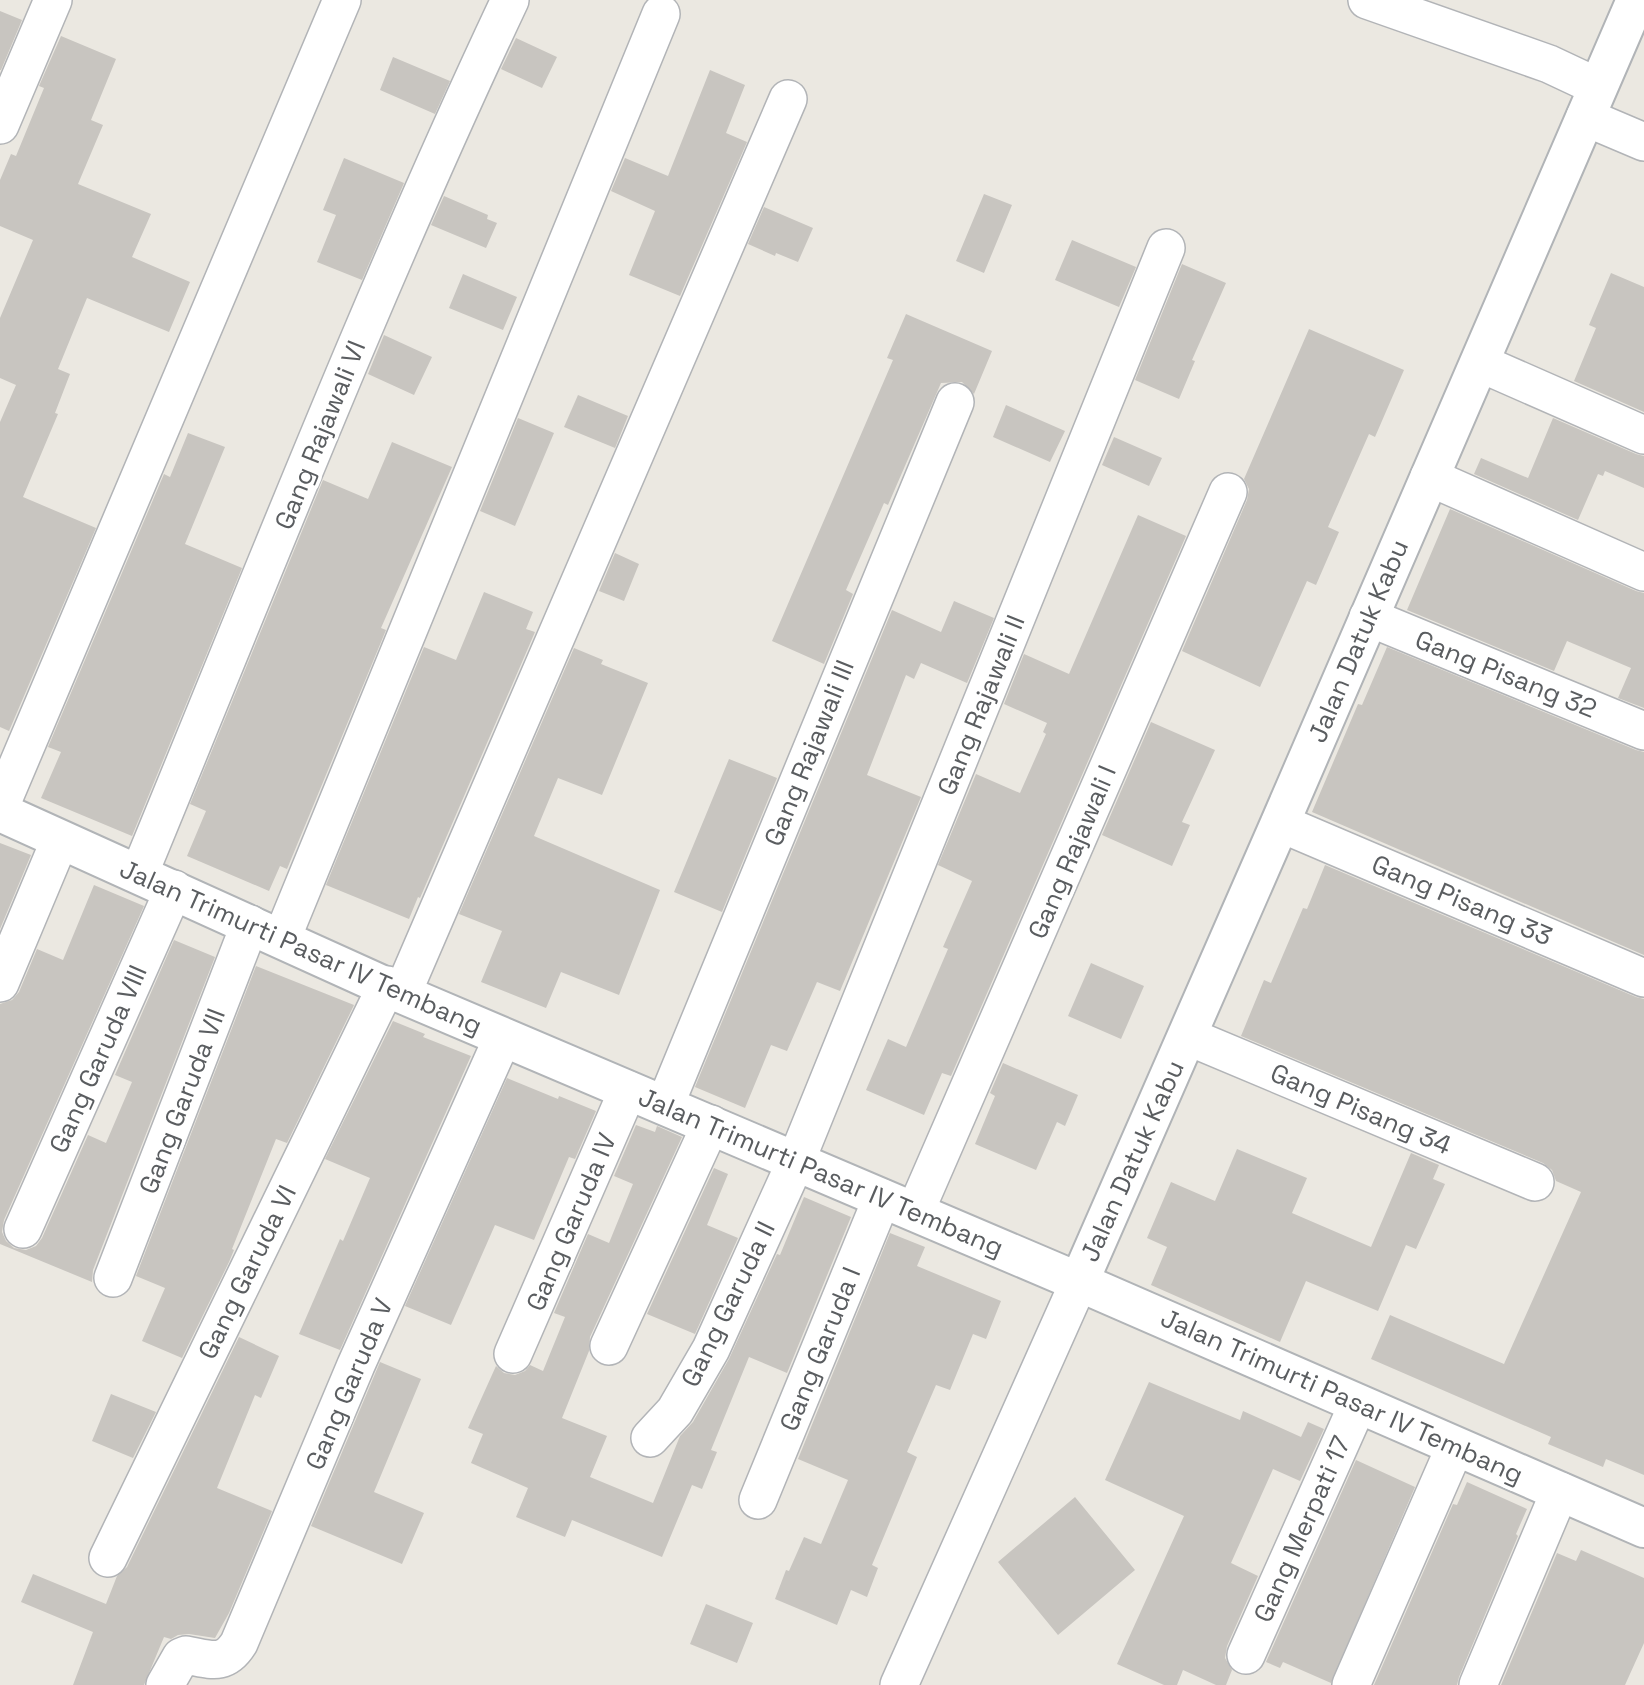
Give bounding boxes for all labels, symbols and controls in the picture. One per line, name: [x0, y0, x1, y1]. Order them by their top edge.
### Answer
street label: Gang Rajawali VI: [267, 335, 373, 535]
street label: Jalan Datuk Kabu: [1300, 534, 1416, 748]
street label: Gang Rajawali II: [929, 610, 1033, 800]
street label: Gang Pisang 32: [1410, 622, 1602, 726]
street label: Gang Rajawali III: [756, 655, 862, 851]
street label: Gang Rajawali I: [1020, 760, 1124, 944]
street label: Gang Pisang 33: [1367, 847, 1557, 953]
street label: Jalan Trimurti Pasar IV Tembang: [114, 851, 488, 1043]
street label: Gang Garuda VIII: [41, 960, 155, 1158]
street label: Gang Garuda VII: [131, 1003, 233, 1199]
street label: Jalan Datuk Kabu: [1072, 1055, 1192, 1267]
street label: Gang Pisang 34: [1265, 1056, 1457, 1162]
street label: Jalan Trimurti Pasar IV Tembang: [633, 1079, 1009, 1265]
street label: Gang Garuda IV: [518, 1128, 624, 1316]
street label: Gang Garuda VI: [190, 1179, 304, 1365]
street label: Gang Garuda II: [673, 1216, 783, 1392]
street label: Gang Garuda I: [772, 1262, 868, 1436]
street label: Gang Garuda V: [298, 1293, 400, 1475]
street label: Jalan Trimurti Pasar IV Tembang: [1155, 1300, 1529, 1492]
street label: Gang Merpati 17: [1246, 1430, 1358, 1628]

